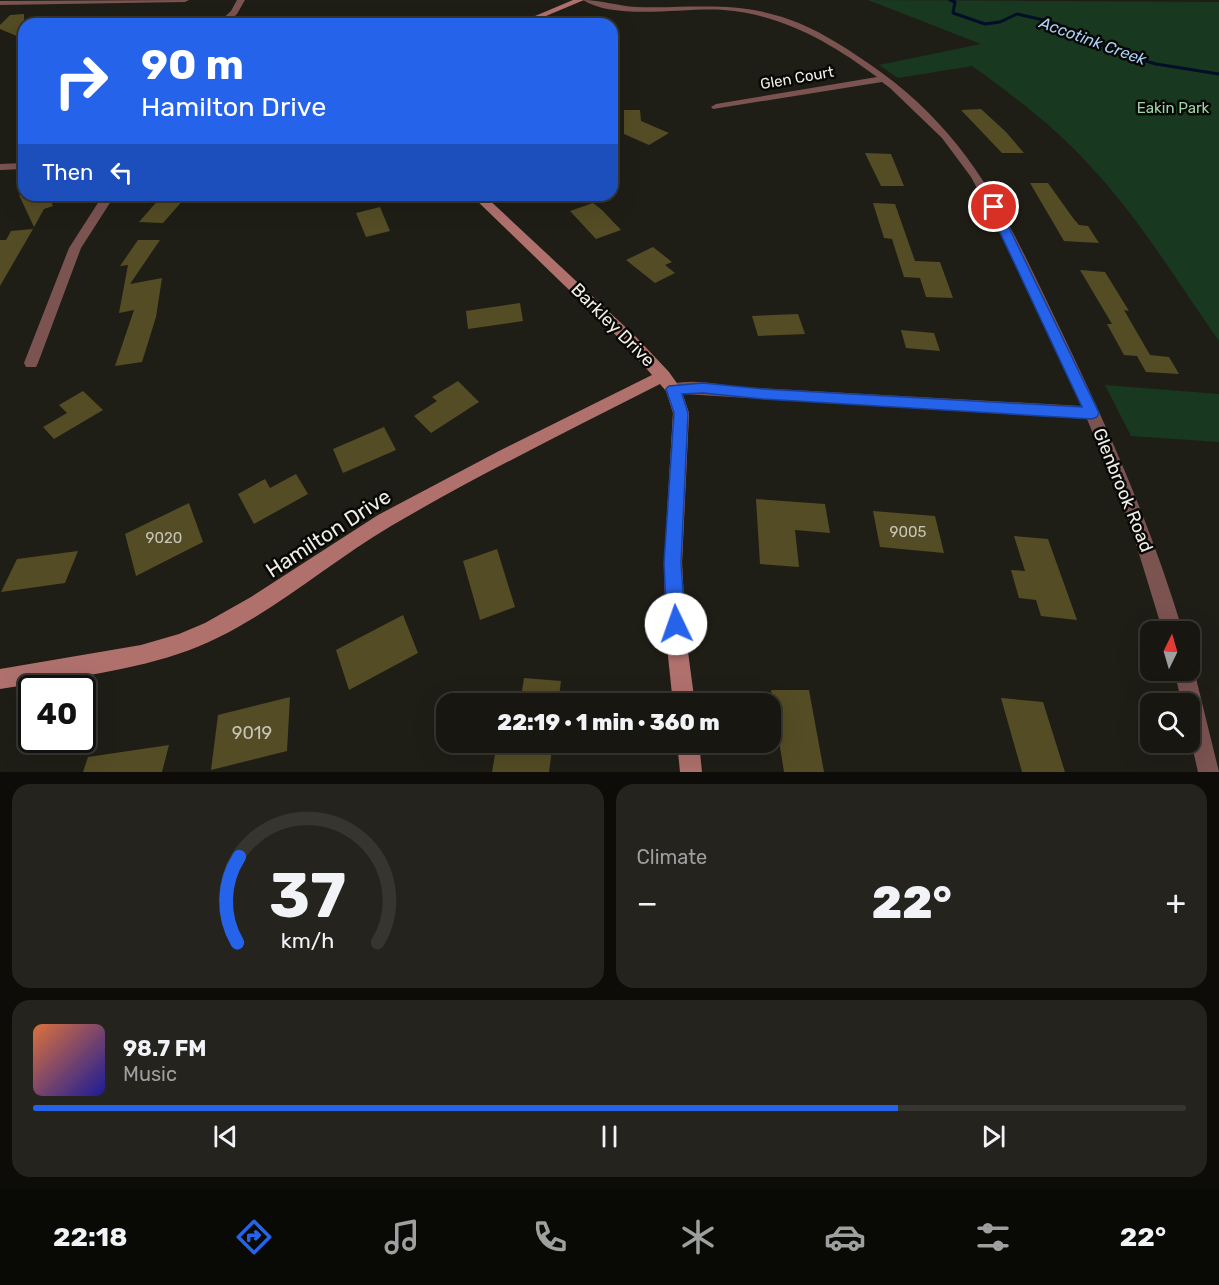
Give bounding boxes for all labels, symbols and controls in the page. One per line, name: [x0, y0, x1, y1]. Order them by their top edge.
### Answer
water label: Accotink Creek: [1036, 13, 1149, 69]
text: 90 m: [141, 40, 244, 90]
icon: right: [42, 42, 120, 120]
street label: Glen Court: [759, 63, 835, 93]
text: Hamilton Drive: [141, 91, 326, 123]
park label: Eakin Park: [1137, 99, 1210, 117]
icon: left: [105, 156, 138, 189]
text: Then: [42, 159, 93, 186]
pin: [968, 181, 1019, 232]
icon: arrive: [977, 190, 1010, 223]
street label: Barkley Drive: [567, 279, 659, 371]
street label: Glenbrook Road: [1088, 425, 1158, 555]
street label: Hamilton Drive: [261, 483, 395, 583]
house number: 9005: [890, 523, 927, 541]
house number: 9020: [146, 529, 182, 547]
position arrow: [644, 592, 708, 656]
north arrow: [1140, 621, 1200, 681]
map controls: [1140, 621, 1200, 753]
speed limit sign: 40: [18, 675, 96, 753]
button: search: [1140, 693, 1200, 753]
text: 22:19 · 1 min · 360 m: [497, 709, 720, 736]
house number: 9019: [232, 722, 272, 744]
text: Climate: [637, 845, 707, 869]
text: 37: [269, 859, 346, 933]
text: 22°: [872, 876, 952, 929]
text: −: [637, 883, 658, 922]
text: +: [1165, 883, 1186, 922]
text: km/h: [281, 928, 335, 953]
text: 98.7 FM: [123, 1035, 207, 1062]
text: Music: [123, 1062, 177, 1086]
icon: previous: [209, 1120, 242, 1153]
icon: pause: [593, 1120, 626, 1153]
icon: next: [977, 1120, 1010, 1153]
icon: directions: [233, 1216, 275, 1258]
icon: music: [381, 1216, 423, 1258]
icon: phone: [529, 1216, 571, 1258]
icon: climate: [677, 1216, 719, 1258]
icon: car: [824, 1216, 866, 1258]
icon: filters: [972, 1216, 1014, 1258]
text: 22:18: [53, 1221, 128, 1253]
text: 22°: [1120, 1221, 1166, 1253]

